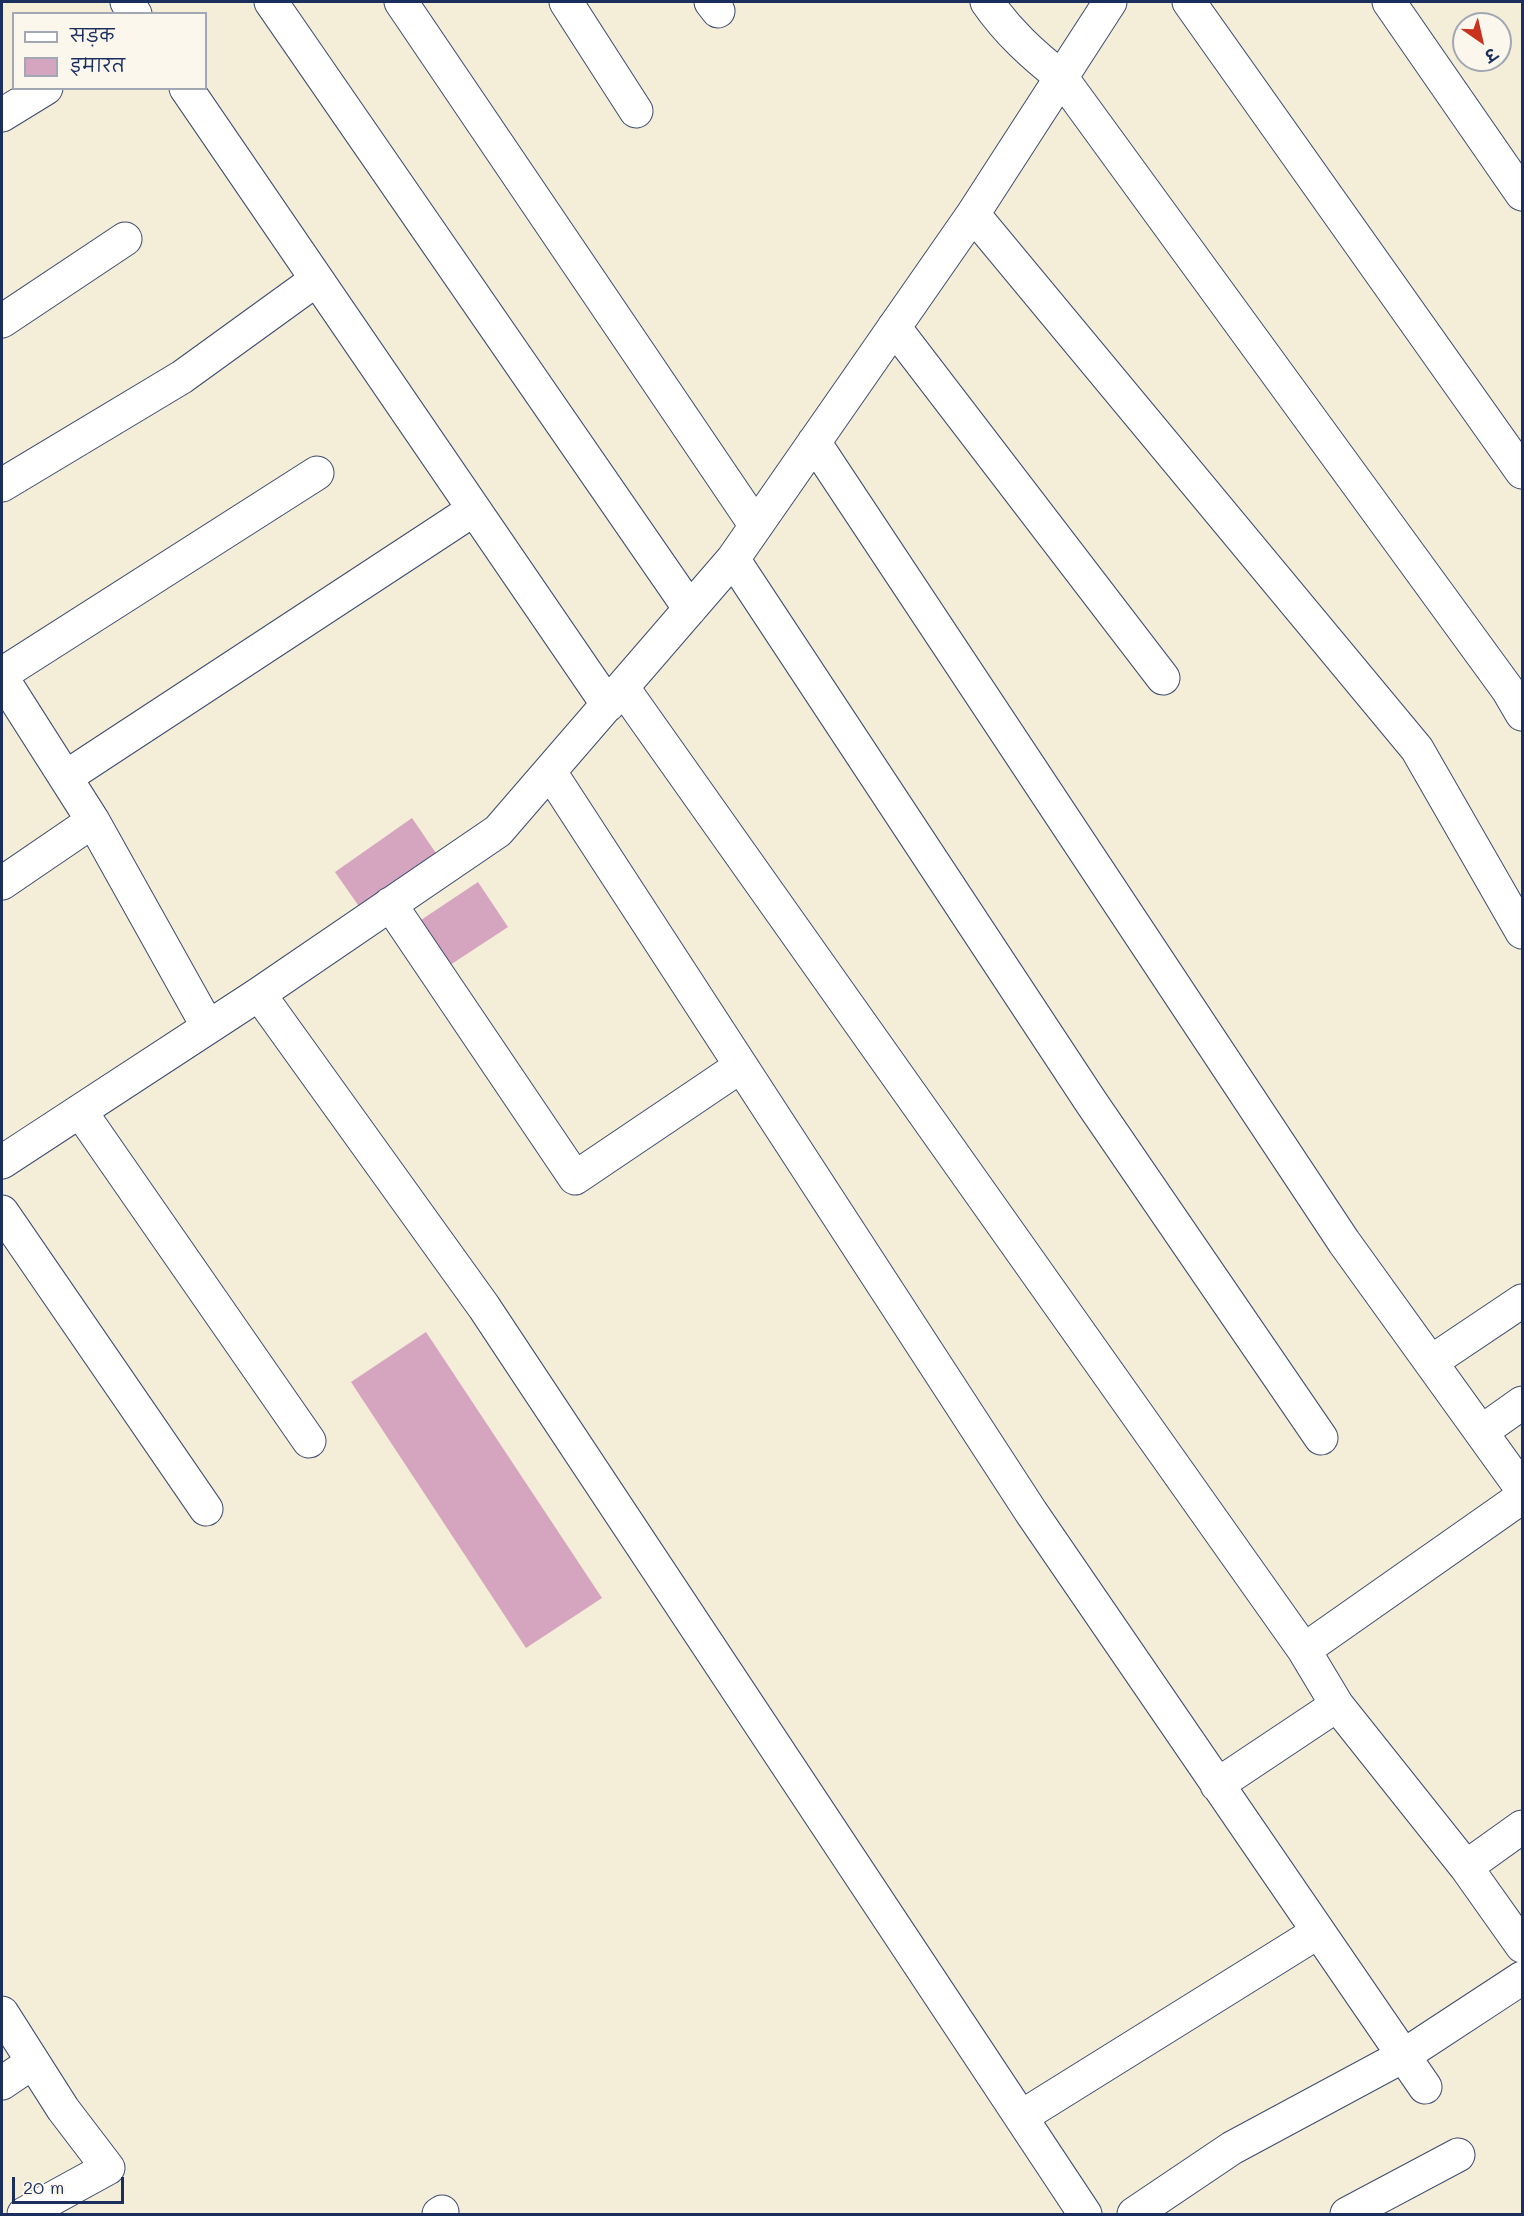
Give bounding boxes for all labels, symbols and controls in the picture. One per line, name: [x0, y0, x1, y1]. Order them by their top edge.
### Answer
legend: [12, 12, 207, 90]
north arrow: [1452, 12, 1512, 72]
text: सड़क: [70, 23, 114, 47]
text: उ: [1481, 44, 1502, 67]
text: इमारत: [70, 53, 125, 77]
scale bar: [15, 2165, 128, 2203]
text: 20 m: [23, 2175, 64, 2199]

